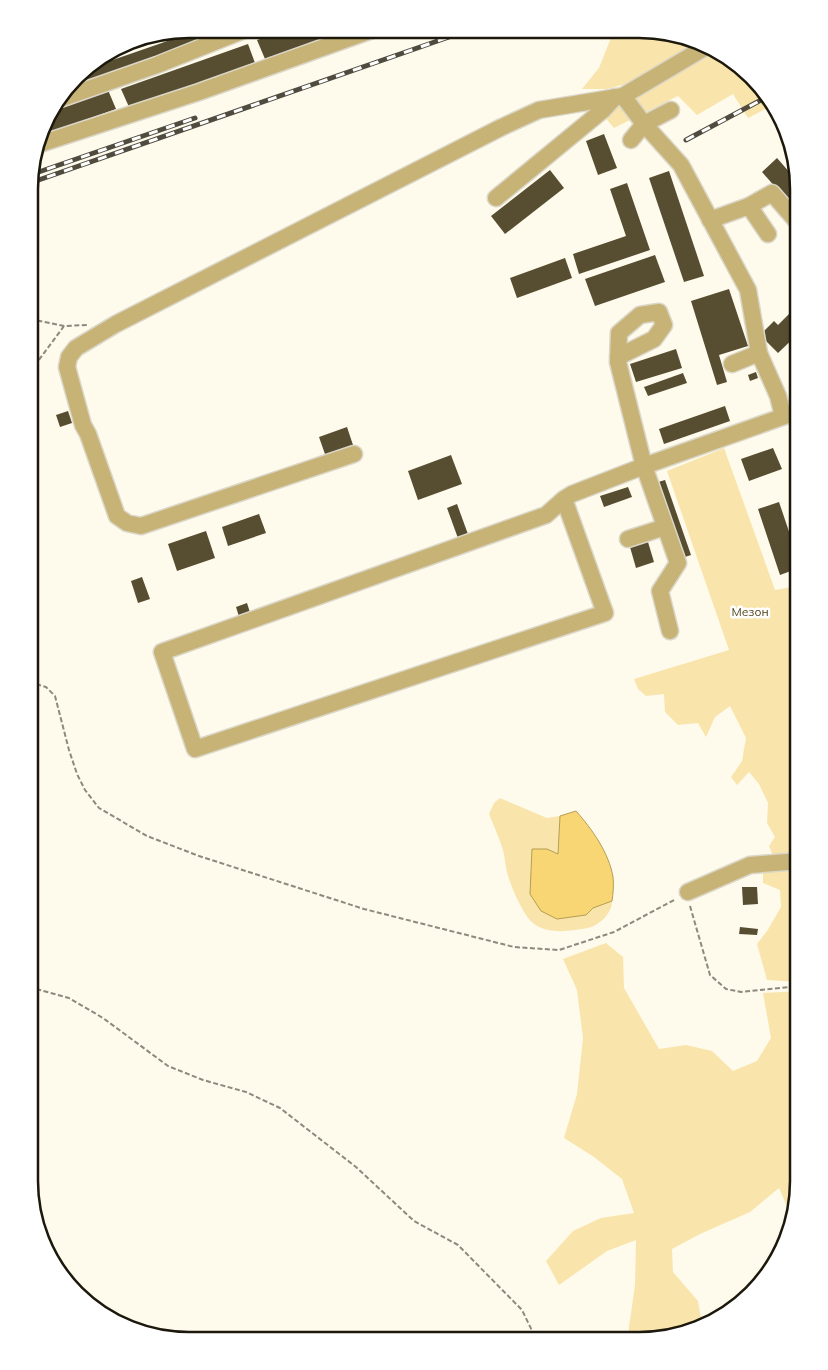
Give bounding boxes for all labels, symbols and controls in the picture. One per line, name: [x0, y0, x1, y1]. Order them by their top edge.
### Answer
park label: Мезон: [731, 604, 769, 619]

